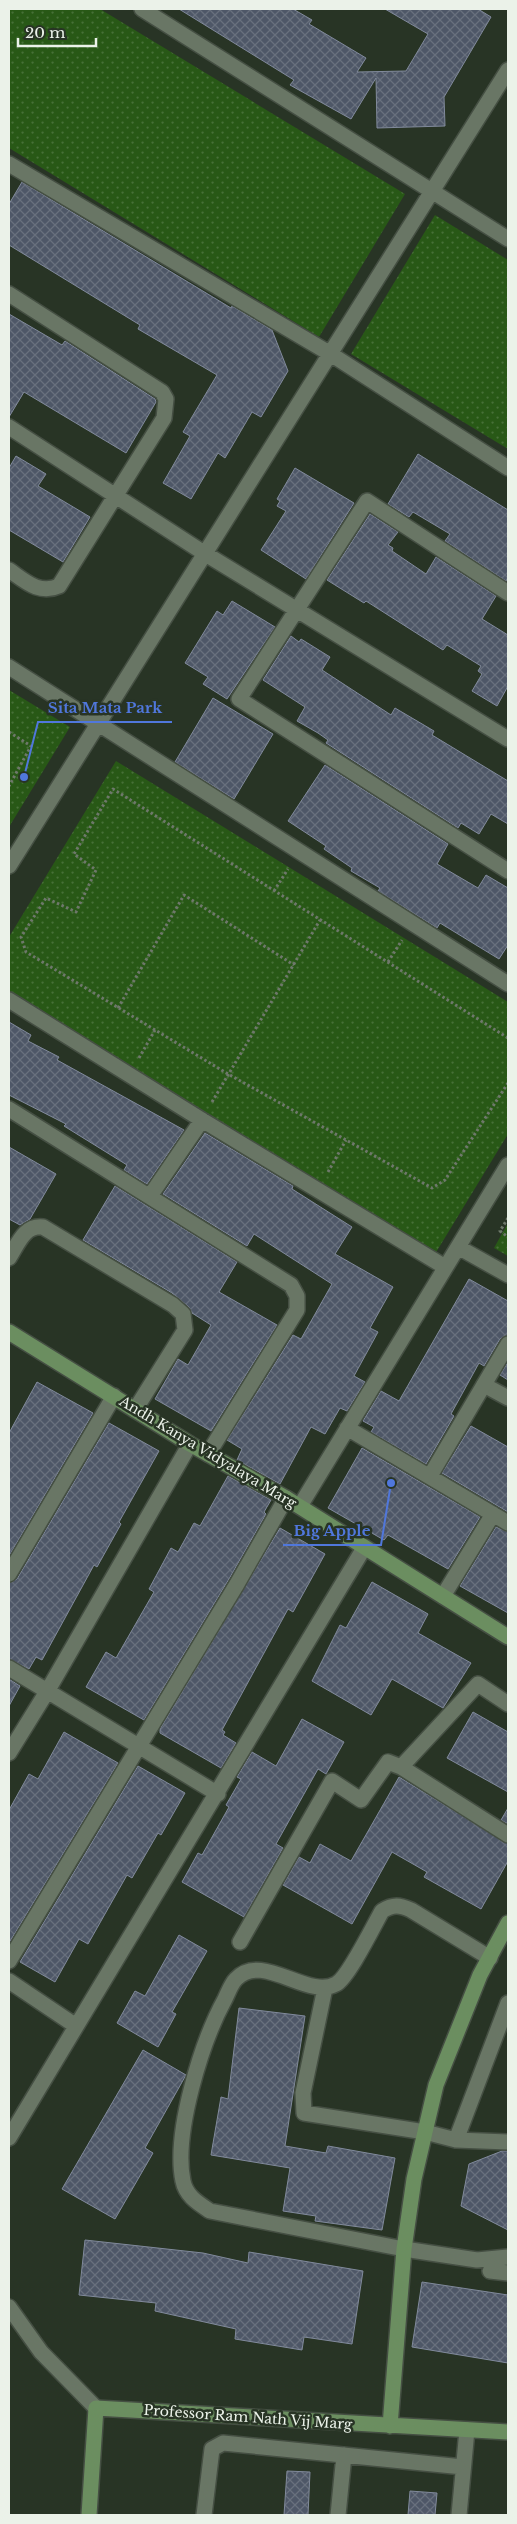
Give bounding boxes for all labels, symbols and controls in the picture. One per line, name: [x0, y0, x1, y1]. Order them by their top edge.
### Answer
scale bar: [18, 15, 95, 47]
text: 20 m: [25, 23, 65, 42]
callout: Sita Mata Park: [38, 692, 172, 722]
text: Sita Mata Park: [48, 698, 163, 717]
street label: Andh Kanya Vidyalaya Marg: [115, 1391, 300, 1512]
callout: Big Apple: [283, 1515, 381, 1545]
text: Big Apple: [294, 1521, 371, 1540]
street label: Professor Ram Nath Vij Marg: [143, 2401, 354, 2433]

